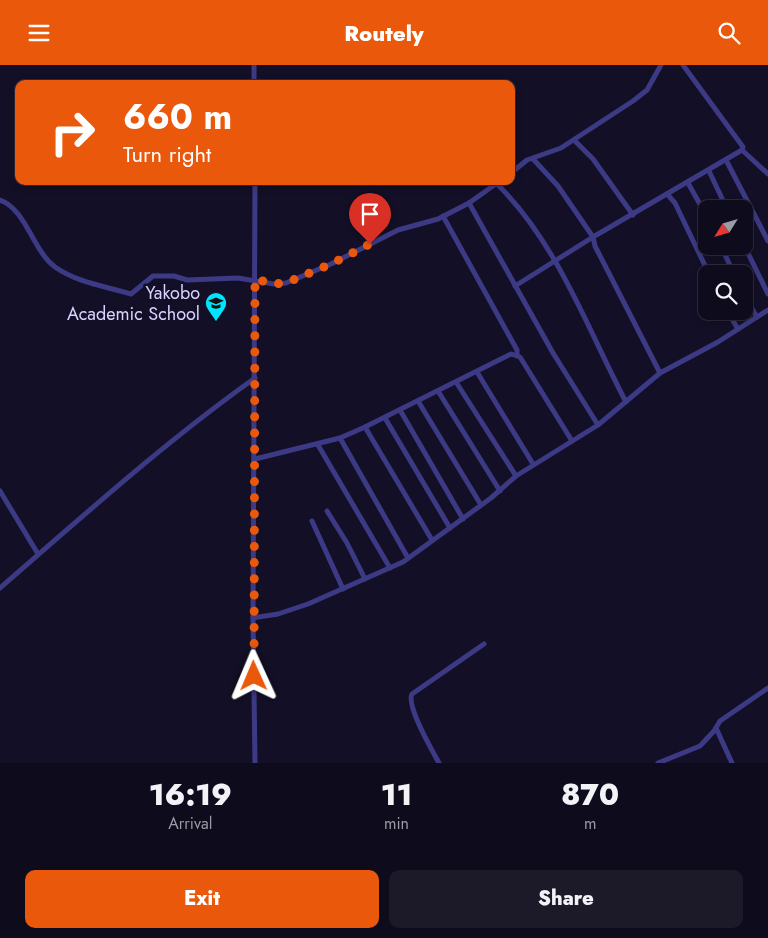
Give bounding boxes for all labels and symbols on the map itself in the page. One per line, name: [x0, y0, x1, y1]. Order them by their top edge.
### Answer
pin: [349, 193, 391, 244]
north arrow: [698, 200, 752, 255]
place label: Yakobo Academic School: [67, 280, 200, 327]
school or university icon: Yakobo Academic School: [204, 291, 228, 322]
position arrow: [227, 649, 279, 701]

